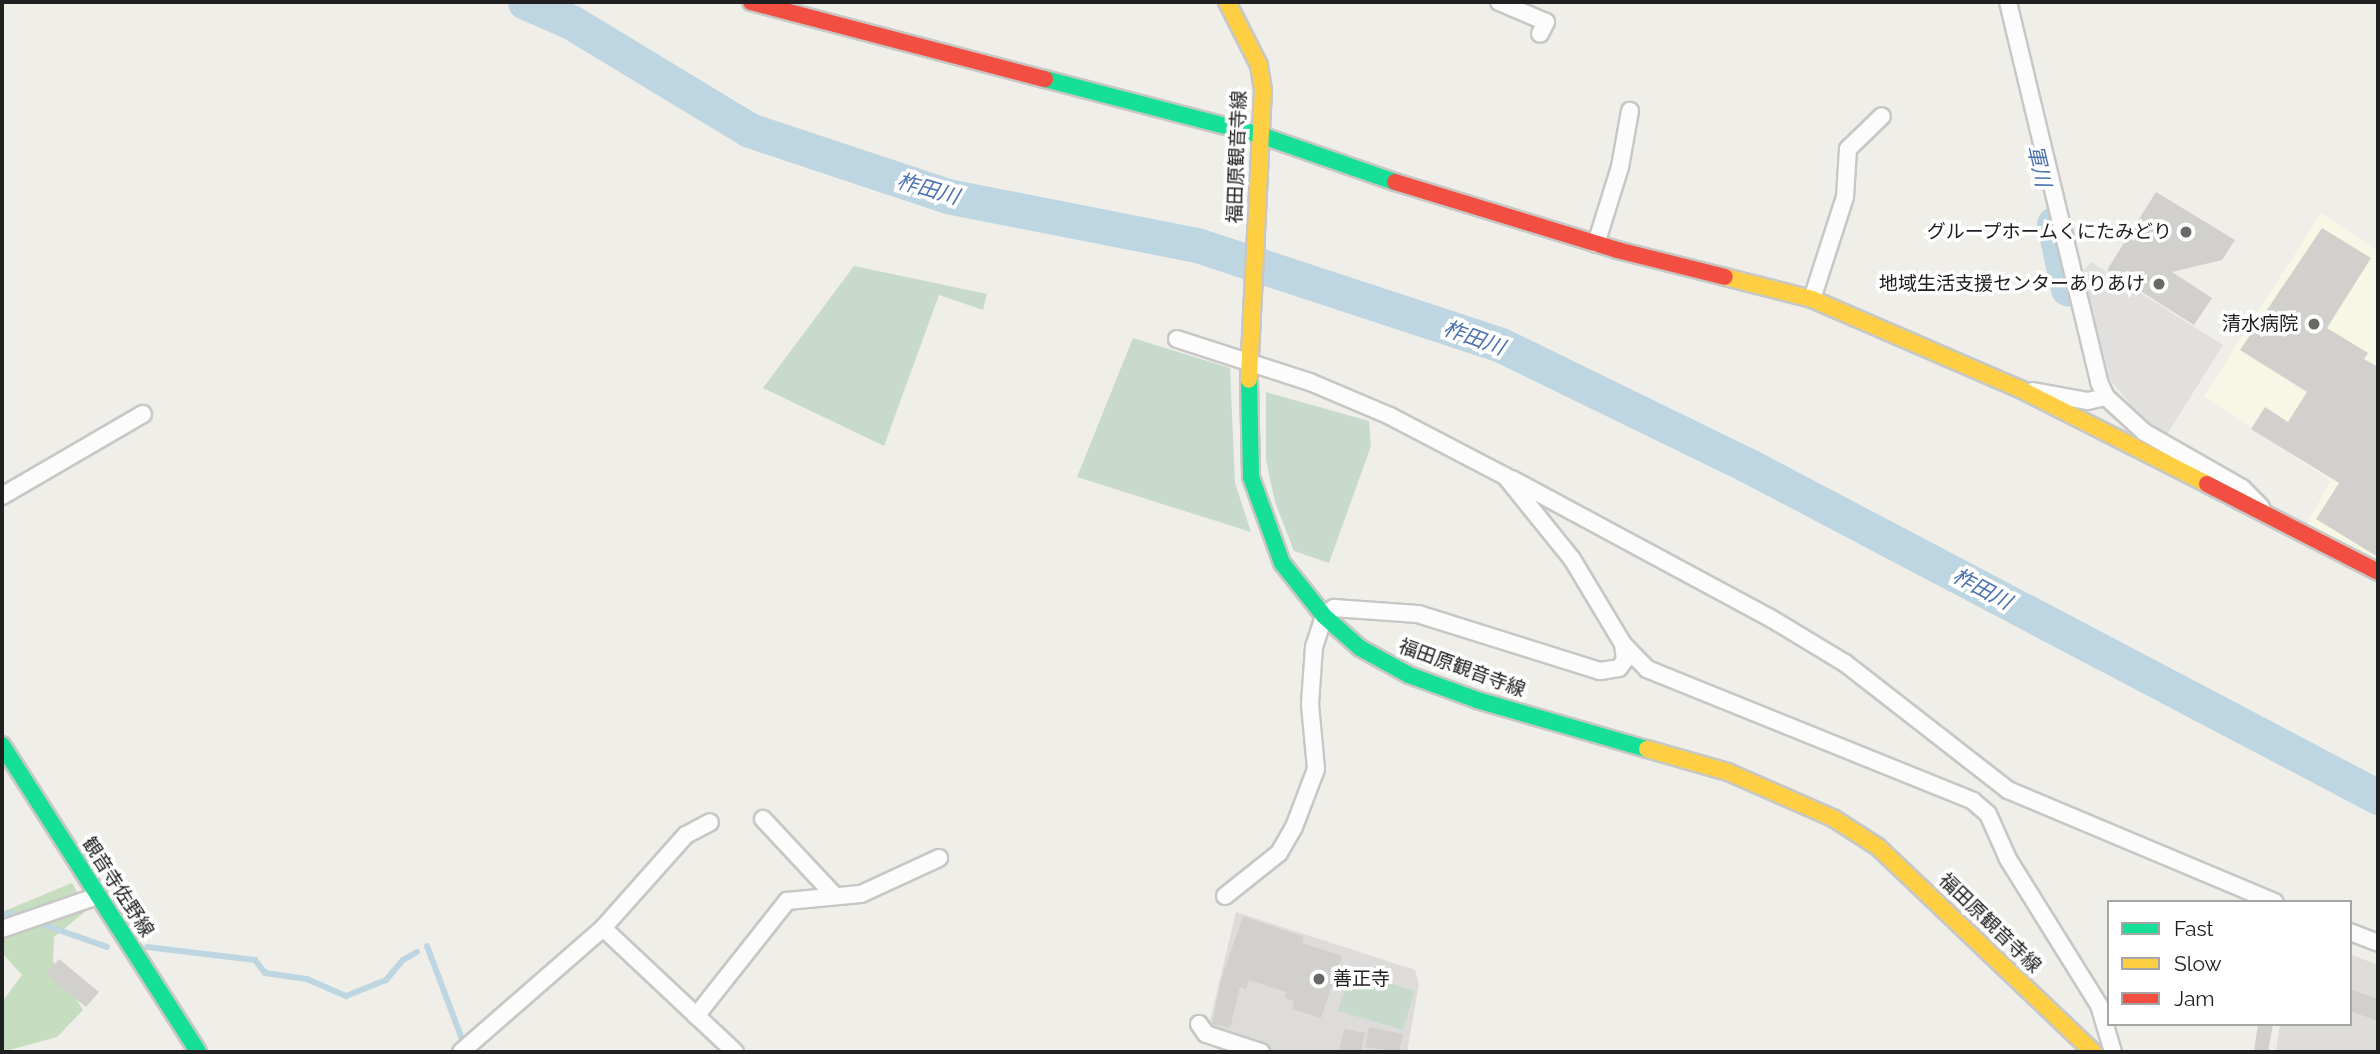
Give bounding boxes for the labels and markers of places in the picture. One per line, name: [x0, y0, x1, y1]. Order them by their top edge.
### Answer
place label: グループホームくにたみどり: [1925, 221, 2172, 243]
marker: グループホームくにたみどり: [2178, 224, 2194, 240]
place label: 地域生活支援センターありあけ: [1879, 273, 2145, 295]
marker: 地域生活支援センターありあけ: [2151, 276, 2167, 292]
place label: 清水病院: [2222, 313, 2298, 335]
marker: 清水病院: [2304, 314, 2324, 334]
place label: 善正寺: [1333, 968, 1390, 990]
marker: 善正寺: [1311, 971, 1327, 987]

